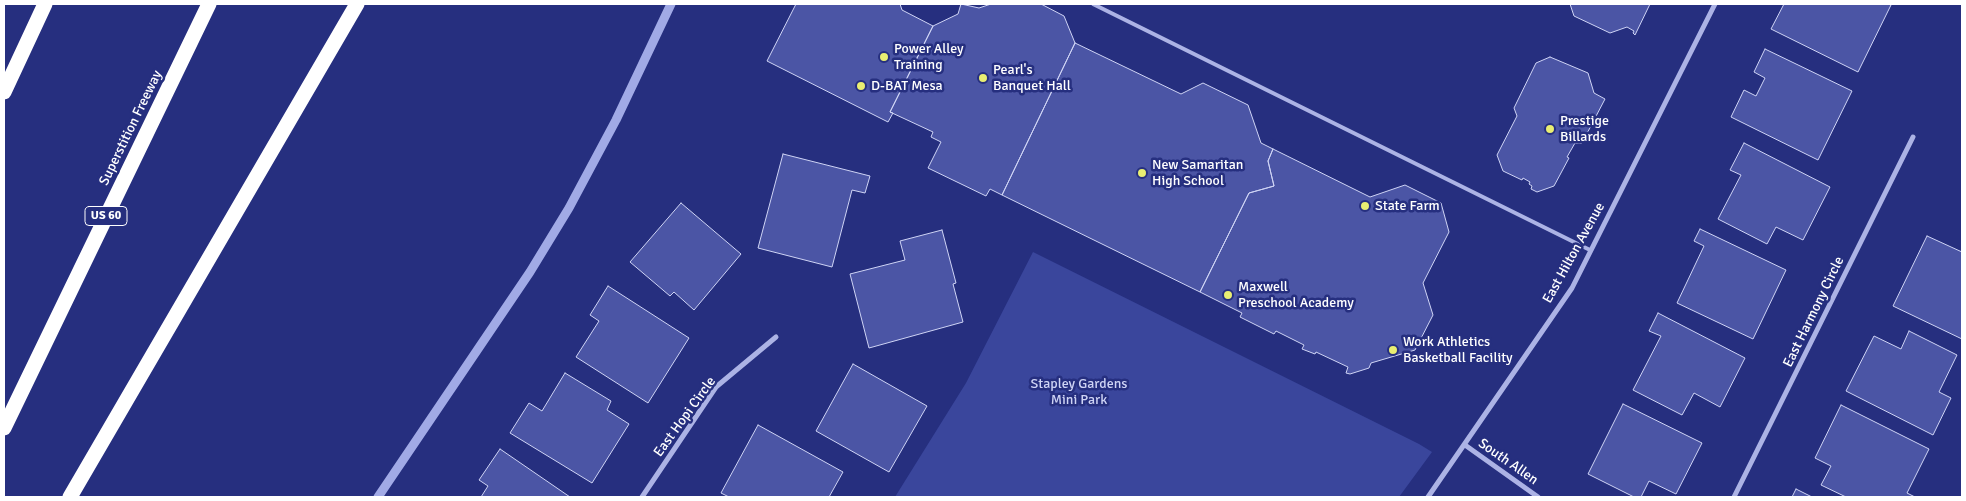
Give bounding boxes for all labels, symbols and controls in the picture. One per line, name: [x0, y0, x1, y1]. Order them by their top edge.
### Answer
place label: Power Alley Training: [894, 41, 964, 74]
marker: Power Alley Training: [878, 51, 890, 63]
place label: Pearl's Banquet Hall: [993, 62, 1071, 94]
street label: Superstition Freeway: [96, 68, 166, 188]
marker: Pearl's Banquet Hall: [977, 72, 989, 84]
place label: D-BAT Mesa: [871, 78, 943, 94]
marker: D-BAT Mesa: [855, 80, 867, 92]
place label: Prestige Billards: [1560, 113, 1609, 146]
marker: Prestige Billards: [1544, 123, 1556, 135]
place label: New Samaritan High School: [1152, 157, 1243, 190]
marker: New Samaritan High School: [1136, 167, 1148, 179]
place label: State Farm: [1375, 198, 1440, 214]
marker: State Farm: [1359, 200, 1371, 212]
street label: East Hilton Avenue: [1539, 200, 1609, 306]
road number: US 60: [85, 207, 127, 226]
street label: East Harmony Circle: [1780, 254, 1848, 370]
place label: Maxwell Preschool Academy: [1238, 279, 1354, 312]
marker: Maxwell Preschool Academy: [1222, 289, 1234, 301]
place label: Work Athletics Basketball Facility: [1403, 334, 1513, 367]
marker: Work Athletics Basketball Facility: [1387, 344, 1399, 356]
street label: East Hopi Circle: [650, 374, 720, 460]
park label: Stapley Gardens Mini Park: [1031, 376, 1127, 408]
street label: South Allen: [1475, 435, 1541, 489]

